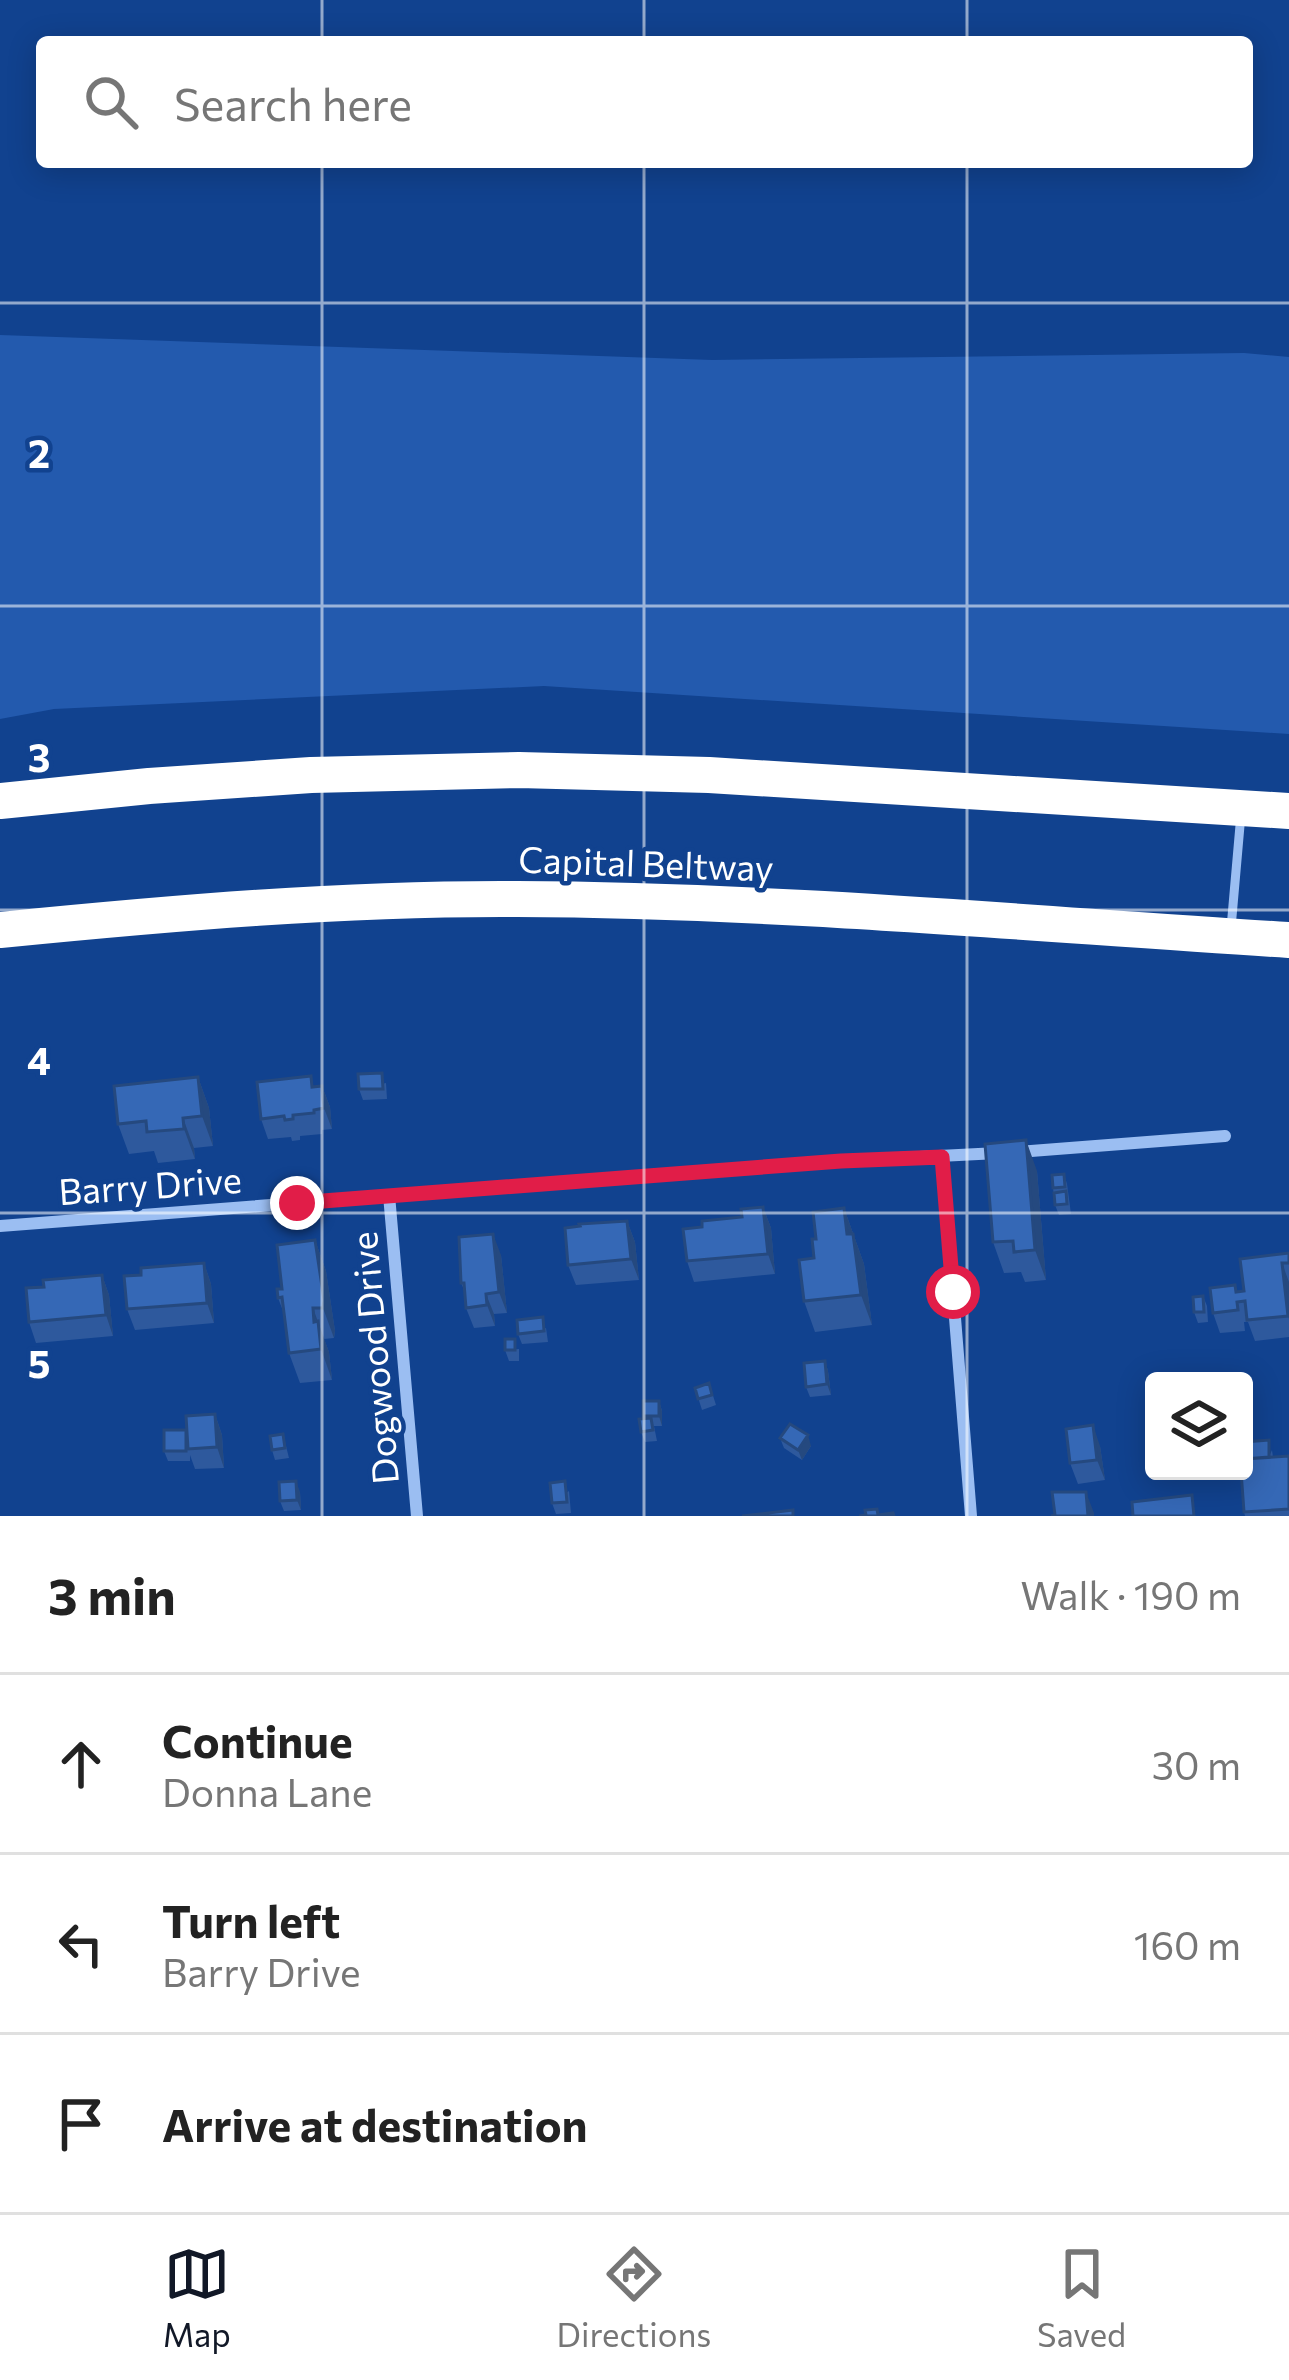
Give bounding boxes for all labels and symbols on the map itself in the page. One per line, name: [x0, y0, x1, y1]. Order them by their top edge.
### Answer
text: 2: [28, 428, 50, 476]
text: 3: [28, 732, 50, 780]
street label: Capital Beltway: [518, 836, 774, 888]
text: 4: [27, 1035, 51, 1083]
street label: Barry Drive: [57, 1156, 243, 1212]
route end: [270, 1176, 324, 1230]
street label: Dogwood Drive: [340, 1230, 406, 1486]
route start: [926, 1265, 980, 1319]
text: 5: [28, 1338, 50, 1386]

